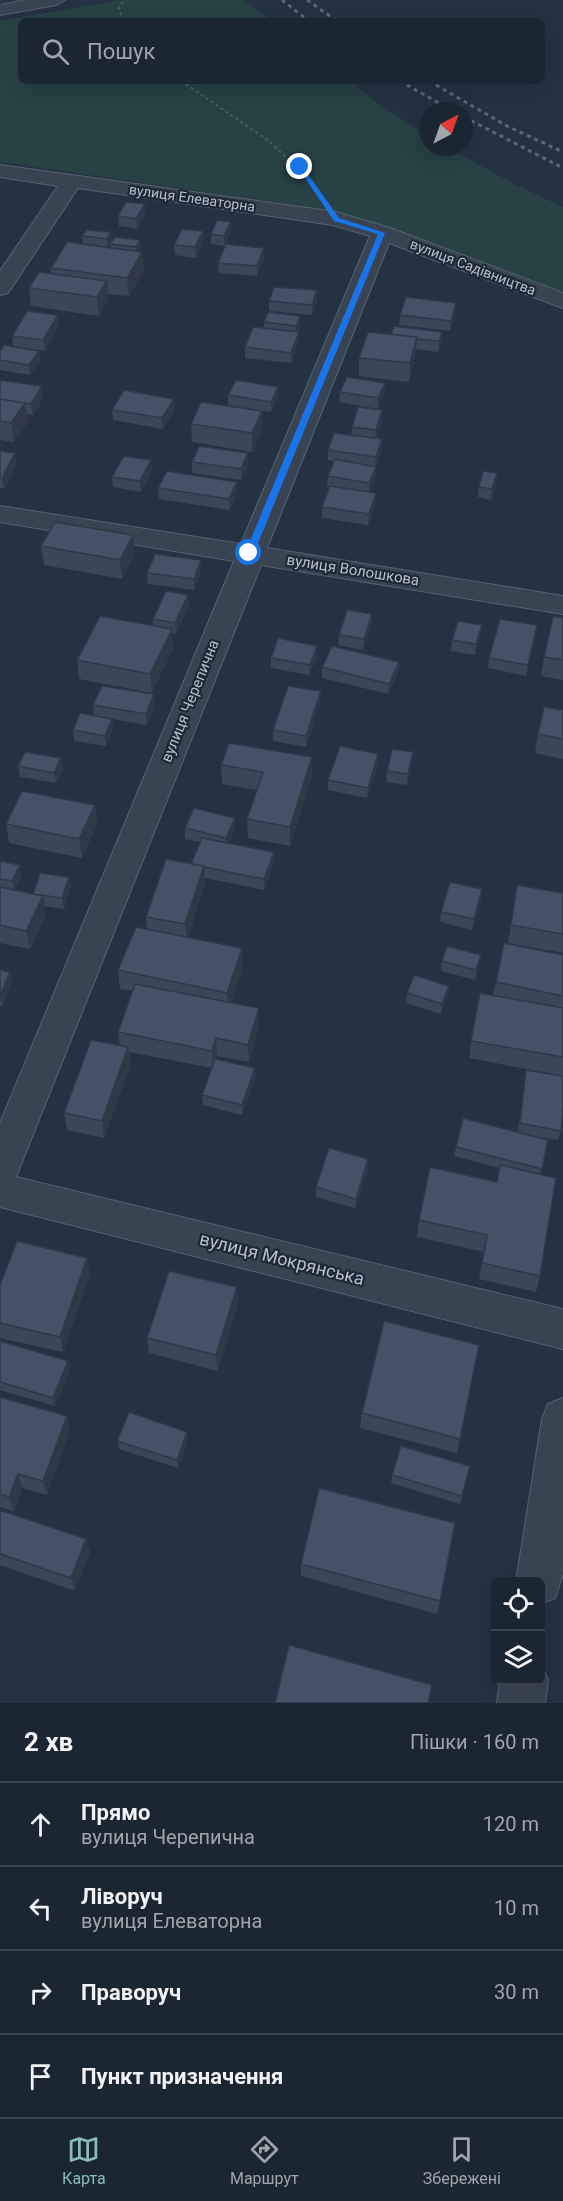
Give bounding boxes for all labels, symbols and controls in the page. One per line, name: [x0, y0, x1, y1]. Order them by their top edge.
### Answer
search box: [18, 18, 545, 84]
icon: search: [39, 35, 72, 68]
text: Пошук: [87, 39, 155, 64]
north arrow: [419, 102, 473, 156]
route end: [286, 153, 312, 179]
street label: вулиця Елеваторна: [128, 181, 256, 215]
street label: вулиця Садівництва: [408, 236, 538, 298]
route start: [235, 539, 261, 565]
street label: вулиця Волошкова: [285, 551, 421, 589]
street label: вулиця Черепична: [157, 637, 223, 765]
street label: вулиця Мокрянська: [198, 1228, 367, 1289]
map controls: [491, 1577, 545, 1685]
button: locate: [491, 1577, 545, 1631]
button: layers: [491, 1631, 545, 1685]
text: 2 хв: [24, 1727, 73, 1757]
text: Пішки · 160 m: [410, 1730, 539, 1754]
text: Прямо: [81, 1800, 150, 1825]
icon: ahead: [24, 1808, 57, 1841]
text: 120 m: [483, 1812, 539, 1836]
text: вулиця Черепична: [81, 1825, 255, 1849]
text: Ліворуч: [81, 1884, 163, 1909]
icon: left: [24, 1892, 57, 1925]
text: 10 m: [494, 1896, 539, 1920]
text: вулиця Елеваторна: [81, 1909, 262, 1933]
icon: right: [24, 1976, 57, 2009]
text: Праворуч: [81, 1980, 181, 2005]
text: 30 m: [494, 1980, 539, 2004]
icon: arrive: [24, 2060, 57, 2093]
text: Пункт призначення: [81, 2064, 283, 2089]
tab: Карта: [62, 2133, 106, 2188]
tab: Маршрут: [230, 2133, 299, 2188]
tab: Збережені: [423, 2133, 501, 2188]

